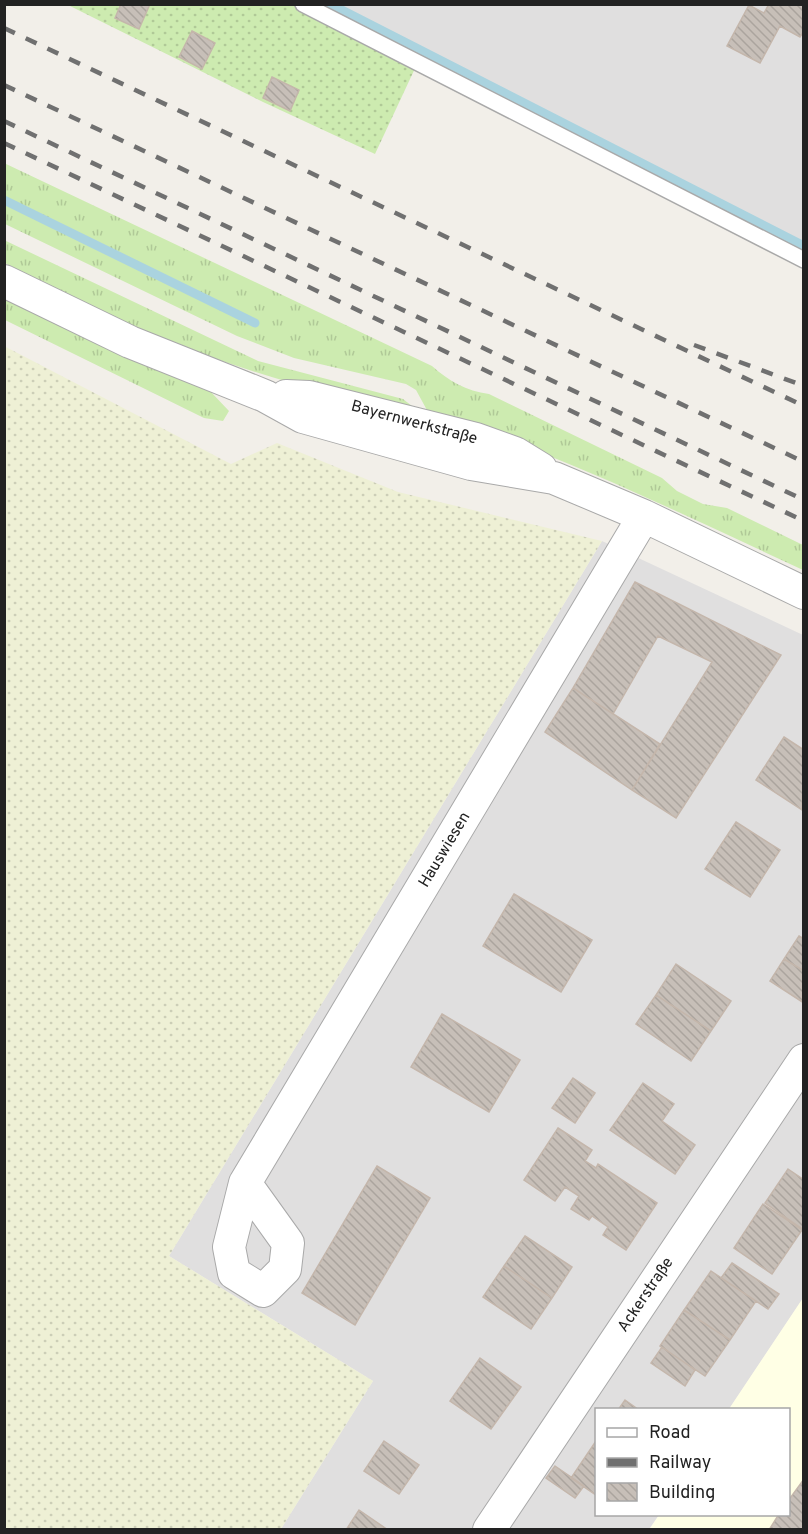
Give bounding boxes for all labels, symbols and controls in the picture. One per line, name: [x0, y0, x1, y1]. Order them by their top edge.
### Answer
street label: Bayernwerkstraße: [349, 397, 479, 449]
street label: Hauswiesen: [415, 809, 475, 891]
street label: Ackerstraße: [614, 1254, 678, 1336]
legend: [595, 1408, 790, 1516]
text: Road: [649, 1422, 691, 1445]
text: Railway: [649, 1452, 711, 1475]
text: Building: [649, 1482, 715, 1505]

